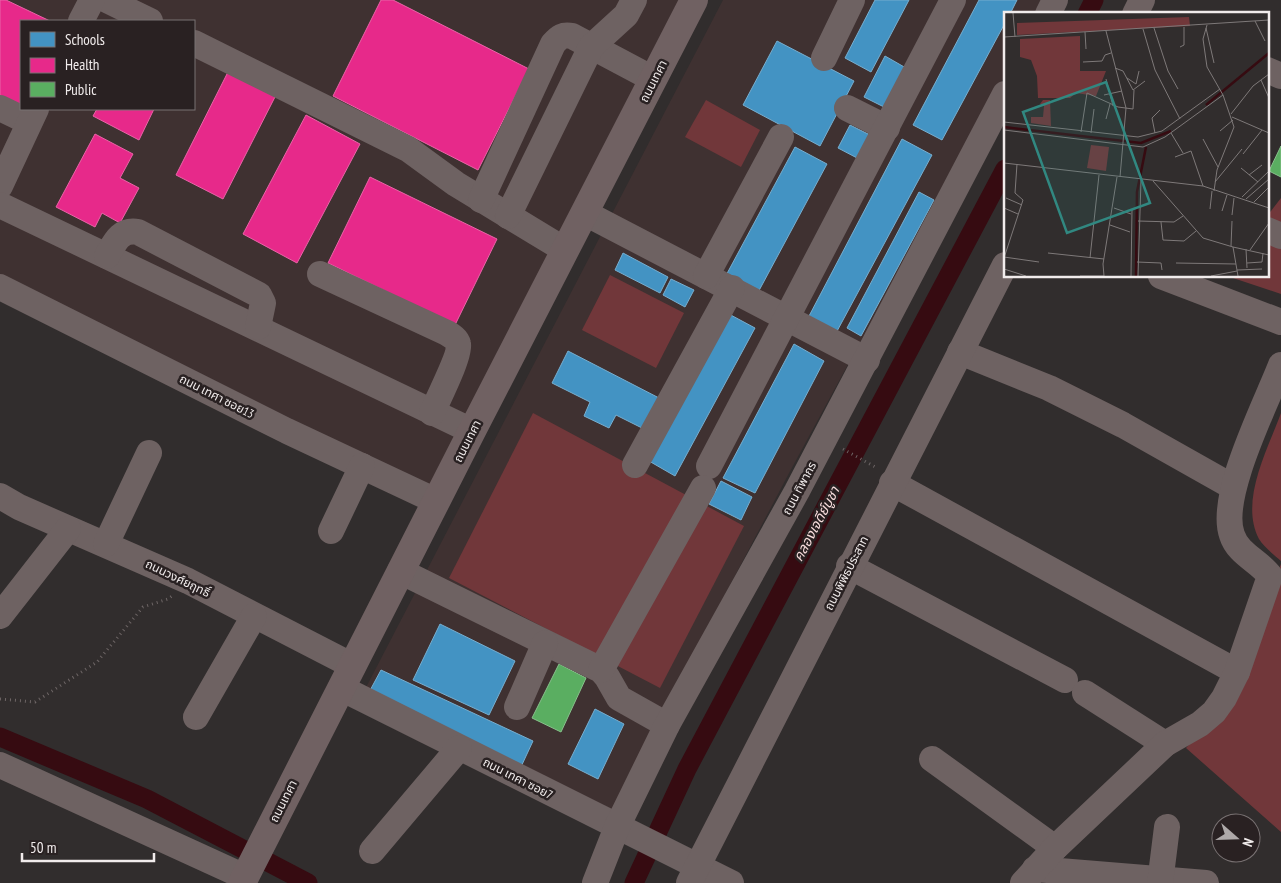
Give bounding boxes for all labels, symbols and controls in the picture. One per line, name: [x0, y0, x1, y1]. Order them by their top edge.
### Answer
inset map: [1004, 12, 1268, 278]
legend: [20, 20, 195, 110]
text: Schools: [65, 30, 105, 49]
text: Health: [65, 55, 99, 74]
street label: ถนนเทศา: [636, 57, 670, 105]
text: Public: [65, 80, 97, 99]
street label: ถนน เทศา ซอย13: [177, 371, 257, 421]
street label: ถนนเทศา: [450, 417, 484, 465]
street label: ถนน ทิพากร: [779, 459, 819, 517]
water label: คลองเจดีย์บูชา: [789, 482, 844, 564]
street label: ถนนพิพิธประสาท: [821, 533, 871, 613]
street label: ถนนวงศ์ยฤทธิ์: [143, 556, 213, 600]
street label: ถนน เทศา ซอย7: [481, 754, 555, 802]
street label: ถนนเทศา: [266, 777, 300, 825]
north arrow: [1211, 813, 1261, 863]
scale bar: [22, 830, 155, 862]
text: N: [1238, 836, 1258, 849]
text: 50 m: [30, 838, 56, 857]

